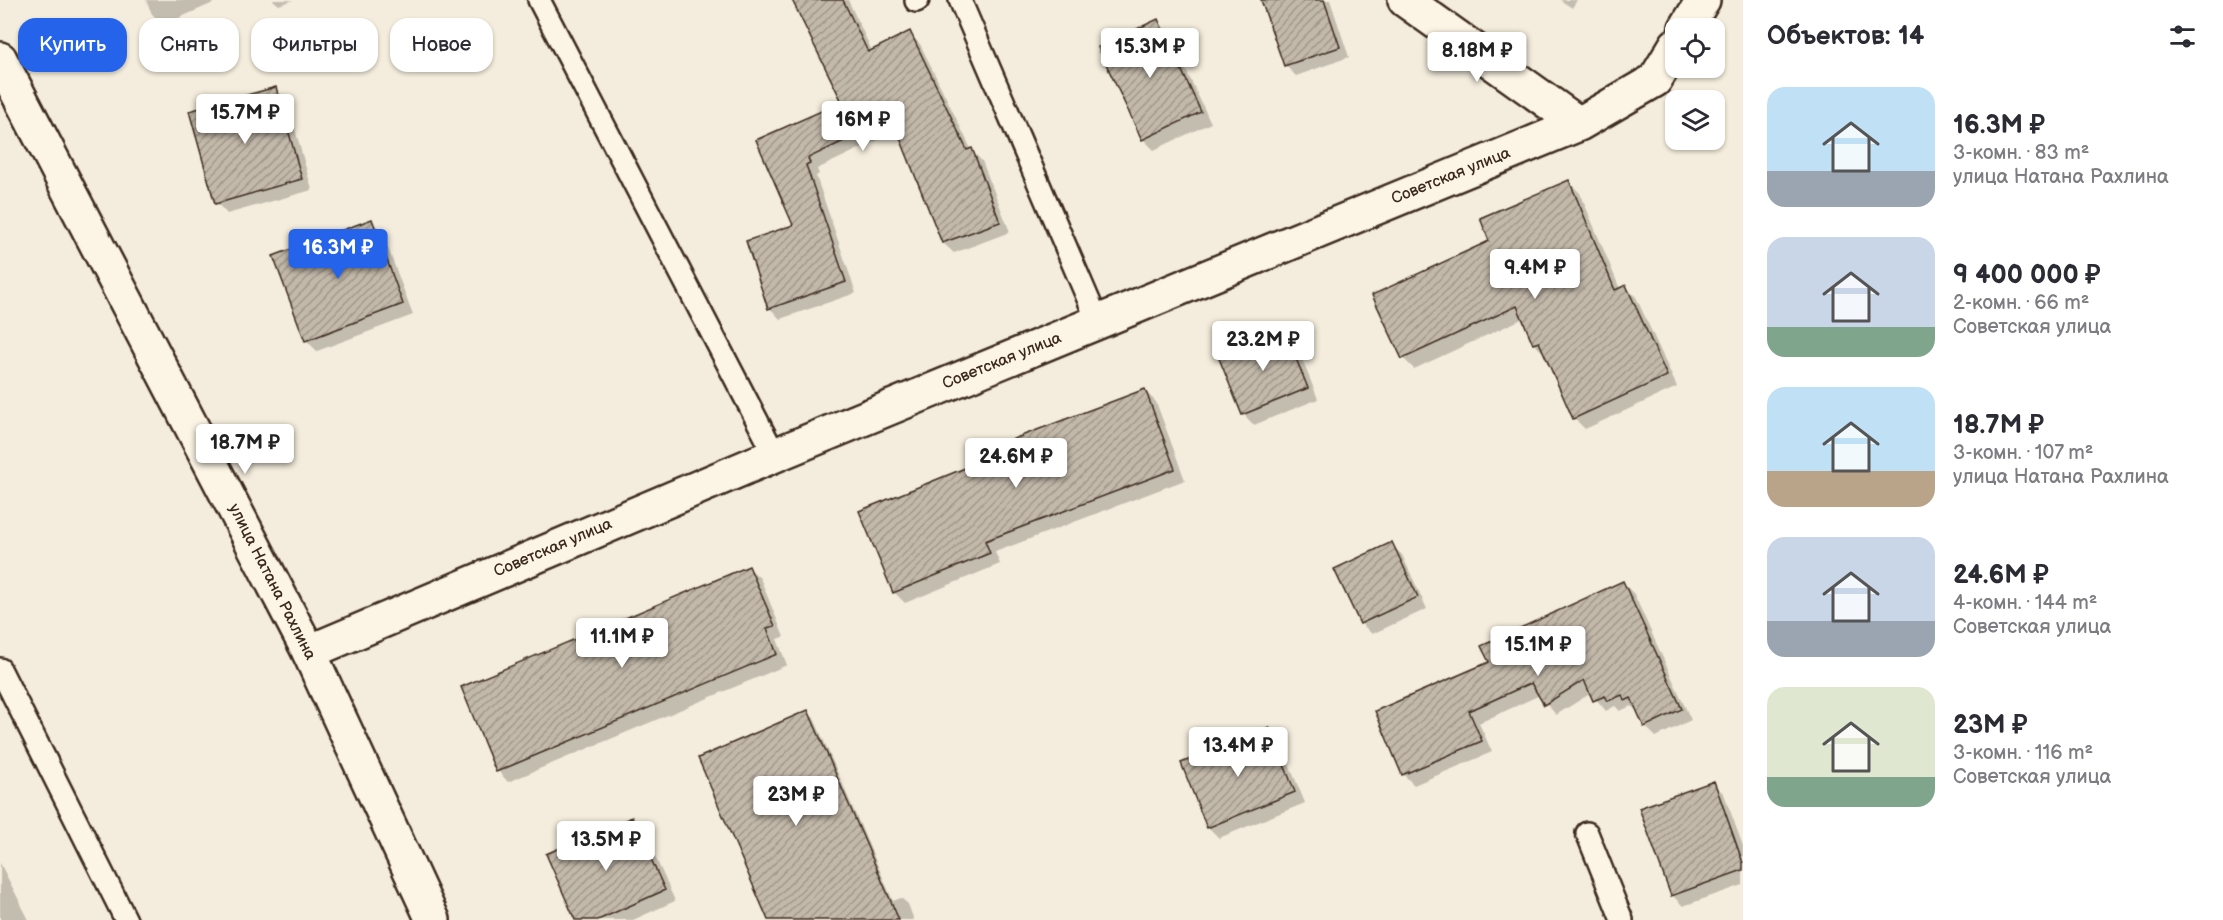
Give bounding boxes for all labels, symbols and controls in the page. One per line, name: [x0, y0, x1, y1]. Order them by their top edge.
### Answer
chip: Купить: [18, 18, 127, 72]
chip: Снять: [139, 18, 239, 72]
chip: Фильтры: [251, 18, 378, 72]
chip: Новое: [390, 18, 493, 72]
map controls: [1665, 18, 1725, 150]
button: locate: [1665, 18, 1725, 78]
icon: filters: [2166, 20, 2199, 53]
text: Объектов: 14: [1767, 21, 1924, 52]
pin: 15.3M ₽: [1095, 28, 1205, 79]
pin: 8.18M ₽: [1422, 32, 1532, 83]
text: 15.3M ₽: [1115, 35, 1185, 59]
text: 8.18M ₽: [1441, 39, 1513, 63]
button: layers: [1665, 90, 1725, 150]
pin: 15.7M ₽: [190, 94, 300, 145]
text: 15.7M ₽: [210, 101, 280, 125]
pin: 16M ₽: [821, 101, 905, 152]
text: 16M ₽: [836, 108, 890, 132]
text: 16.3M ₽: [1953, 110, 2045, 141]
icon: home: [1815, 111, 1887, 183]
text: 3-комн. · 83 m²: [1953, 141, 2089, 165]
street label: Советская улица: [1389, 143, 1514, 209]
text: улица Натана Рахлина: [1953, 165, 2169, 189]
pin: 16.3M ₽: [283, 229, 393, 280]
text: 16.3M ₽: [303, 236, 373, 260]
pin: 9.4M ₽: [1486, 249, 1584, 300]
text: 9.4M ₽: [1504, 256, 1566, 280]
text: 9 400 000 ₽: [1953, 260, 2101, 291]
icon: home: [1815, 261, 1887, 333]
text: 2-комн. · 66 m²: [1953, 291, 2089, 315]
text: Советская улица: [1953, 315, 2111, 339]
pin: 23.2M ₽: [1208, 321, 1318, 372]
street label: Советская улица: [940, 328, 1065, 394]
text: 23.2M ₽: [1226, 328, 1300, 352]
text: 18.7M ₽: [1953, 410, 2044, 441]
icon: home: [1815, 411, 1887, 483]
pin: 18.7M ₽: [190, 424, 300, 475]
text: 18.7M ₽: [210, 431, 280, 455]
pin: 24.6M ₽: [961, 438, 1071, 489]
text: 3-комн. · 107 m²: [1953, 441, 2094, 465]
text: 24.6M ₽: [979, 445, 1053, 469]
text: улица Натана Рахлина: [1953, 465, 2169, 489]
street label: улица Натана Рахлина: [224, 501, 320, 664]
street label: Советская улица: [491, 514, 615, 581]
text: 24.6M ₽: [1953, 560, 2049, 591]
icon: home: [1815, 561, 1887, 633]
text: 4-комн. · 144 m²: [1953, 591, 2097, 615]
text: Советская улица: [1953, 615, 2111, 639]
pin: 11.1M ₽: [567, 618, 677, 669]
text: 11.1M ₽: [590, 625, 654, 649]
pin: 15.1M ₽: [1483, 626, 1593, 677]
text: 15.1M ₽: [1504, 633, 1572, 657]
text: 23M ₽: [1953, 710, 2028, 741]
icon: home: [1815, 711, 1887, 783]
pin: 13.4M ₽: [1183, 727, 1293, 778]
text: 13.4M ₽: [1203, 734, 1273, 758]
text: 3-комн. · 116 m²: [1953, 741, 2093, 765]
text: Советская улица: [1953, 765, 2111, 789]
pin: 23M ₽: [754, 776, 838, 827]
text: 23M ₽: [767, 783, 825, 807]
pin: 13.5M ₽: [551, 821, 661, 872]
text: 13.5M ₽: [571, 828, 641, 852]

